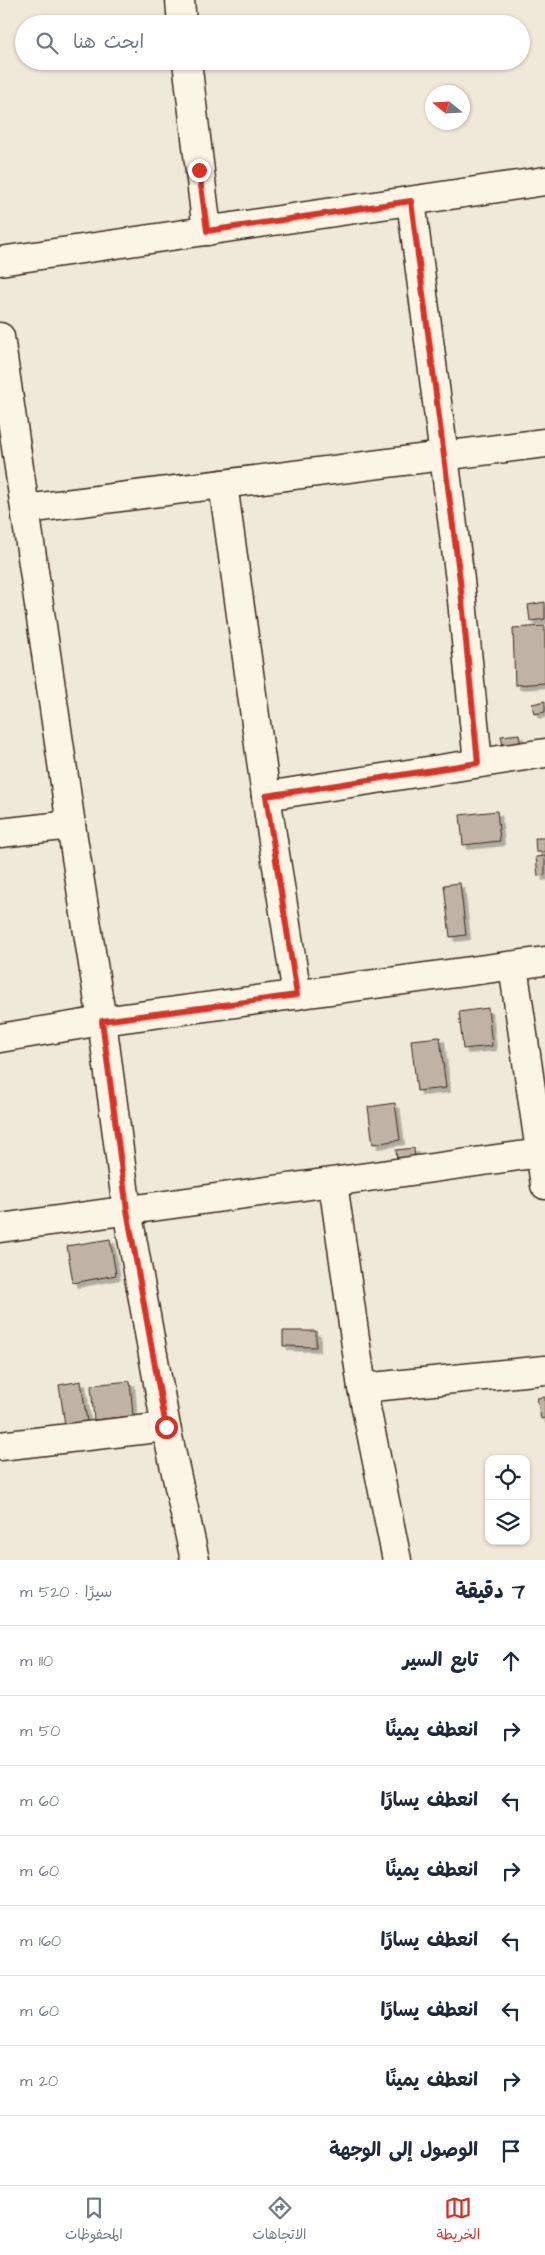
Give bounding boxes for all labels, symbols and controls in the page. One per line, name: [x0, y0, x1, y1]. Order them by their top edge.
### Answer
search box: [15, 15, 530, 70]
icon: search: [33, 29, 61, 57]
text: ابحث هنا: [73, 29, 144, 56]
north arrow: [425, 85, 470, 130]
route end: [188, 159, 211, 182]
route start: [155, 1416, 178, 1439]
map controls: [485, 1455, 530, 1545]
button: locate: [485, 1455, 530, 1500]
button: layers: [485, 1500, 530, 1545]
text: 7 دقيقة: [455, 1577, 525, 1606]
text: سيرًا · 520 m: [20, 1581, 112, 1603]
text: تابع السير: [403, 1647, 478, 1674]
icon: ahead: [497, 1647, 525, 1675]
text: 110 m: [20, 1650, 53, 1672]
text: انعطف يمينًا: [386, 1717, 478, 1744]
icon: right: [497, 1717, 525, 1745]
text: 50 m: [20, 1720, 60, 1742]
text: انعطف يسارًا: [381, 1787, 478, 1814]
icon: left: [497, 1787, 525, 1815]
text: 60 m: [20, 1790, 59, 1812]
text: انعطف يمينًا: [386, 1857, 478, 1884]
icon: right: [497, 1857, 525, 1885]
text: 60 m: [20, 1860, 59, 1882]
text: انعطف يسارًا: [381, 1927, 478, 1954]
icon: left: [497, 1927, 525, 1955]
text: 160 m: [20, 1930, 61, 1952]
text: انعطف يسارًا: [381, 1997, 478, 2024]
icon: left: [497, 1997, 525, 2025]
text: 60 m: [20, 2000, 59, 2022]
text: انعطف يمينًا: [386, 2067, 478, 2094]
icon: right: [497, 2067, 525, 2095]
text: 20 m: [20, 2070, 58, 2092]
text: الوصول إلى الوجهة: [329, 2137, 478, 2164]
icon: arrive: [497, 2137, 525, 2165]
tab: المحفوظات: [65, 2194, 123, 2247]
tab: الاتجاهات: [252, 2194, 307, 2247]
tab: الخريطة: [436, 2194, 480, 2247]

